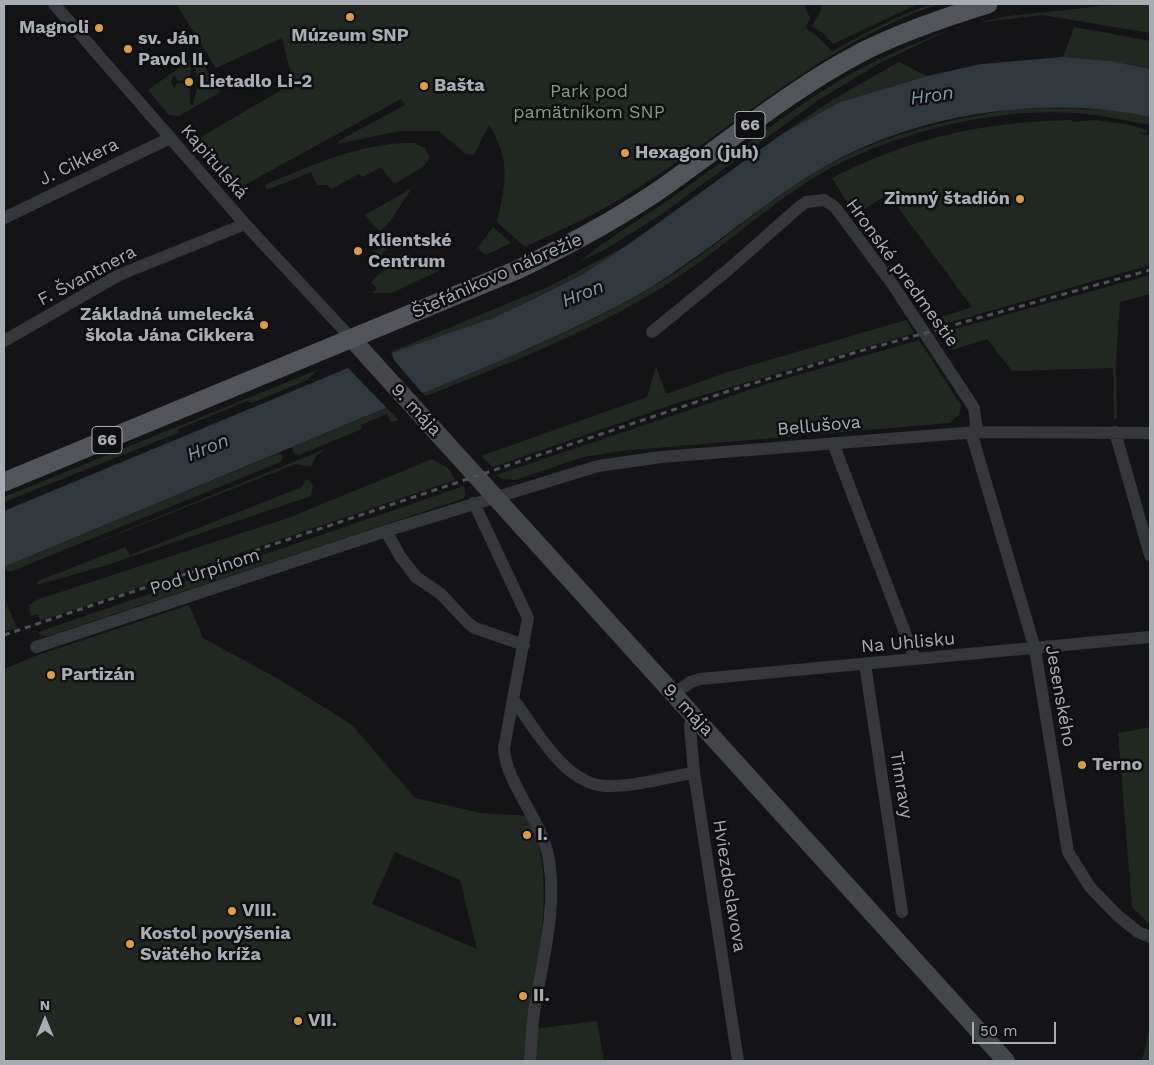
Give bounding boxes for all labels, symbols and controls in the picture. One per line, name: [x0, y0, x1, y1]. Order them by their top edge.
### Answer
marker: Múzeum SNP: [344, 11, 356, 23]
place label: Magnoli: [19, 17, 89, 39]
marker: Magnoli: [93, 22, 105, 34]
place label: Múzeum SNP: [291, 25, 409, 47]
place label: sv. Ján Pavol II.: [138, 28, 208, 70]
marker: sv. Ján Pavol II.: [122, 43, 134, 55]
place label: Lietadlo Li-2: [199, 71, 312, 93]
place label: Bašta: [434, 75, 485, 97]
marker: Lietadlo Li-2: [183, 76, 195, 88]
marker: Bašta: [418, 80, 430, 92]
park label: Park pod pamätníkom SNP: [513, 81, 665, 124]
water label: Hron: [909, 82, 955, 110]
road number: 66: [735, 112, 765, 138]
street label: Kapitulská: [176, 120, 252, 204]
street label: J. Cikkera: [36, 134, 122, 190]
place label: Hexagon (juh): [635, 142, 759, 164]
marker: Hexagon (juh): [619, 147, 631, 159]
place label: Zimný štadión: [884, 188, 1010, 210]
marker: Zimný štadión: [1014, 193, 1026, 205]
street label: Hronské predmestie: [841, 195, 963, 351]
street label: Štefánikovo nábrežie: [409, 229, 585, 323]
place label: Klientské Centrum: [368, 230, 452, 272]
street label: F. Švantnera: [34, 241, 140, 311]
marker: Klientské Centrum: [352, 245, 364, 257]
water label: Hron: [559, 275, 607, 313]
place label: Základná umelecká škola Jána Cikkera: [80, 304, 254, 346]
marker: Základná umelecká škola Jána Cikkera: [258, 319, 270, 331]
street label: 9. mája: [386, 379, 446, 441]
street label: Bellušova: [776, 412, 862, 440]
road number: 66: [92, 426, 122, 454]
water label: Hron: [184, 429, 232, 467]
street label: Pod Urpínom: [147, 544, 263, 600]
street label: Na Uhlisku: [860, 628, 956, 658]
street label: Jesenského: [1040, 643, 1080, 749]
place label: Partizán: [61, 664, 135, 686]
marker: Partizán: [45, 669, 57, 681]
street label: 9. mája: [658, 679, 718, 741]
street label: Timravy: [885, 750, 917, 820]
place label: Terno: [1092, 754, 1142, 776]
marker: Terno: [1076, 759, 1088, 771]
street label: Hviezdoslavova: [708, 818, 750, 954]
place label: I.: [537, 824, 548, 846]
marker: I.: [521, 829, 533, 841]
place label: VIII.: [242, 900, 277, 922]
marker: VIII.: [226, 905, 238, 917]
place label: Kostol povýšenia Svätého kríža: [140, 923, 291, 966]
marker: Kostol povýšenia Svätého kríža: [124, 938, 136, 950]
place label: II.: [533, 985, 550, 1007]
marker: II.: [517, 990, 529, 1002]
north arrow: [20, 995, 70, 1045]
text: N: [40, 997, 50, 1013]
place label: VII.: [308, 1010, 337, 1032]
scale bar: [974, 1012, 1058, 1044]
marker: VII.: [292, 1015, 304, 1027]
text: 50 m: [980, 1022, 1017, 1040]

